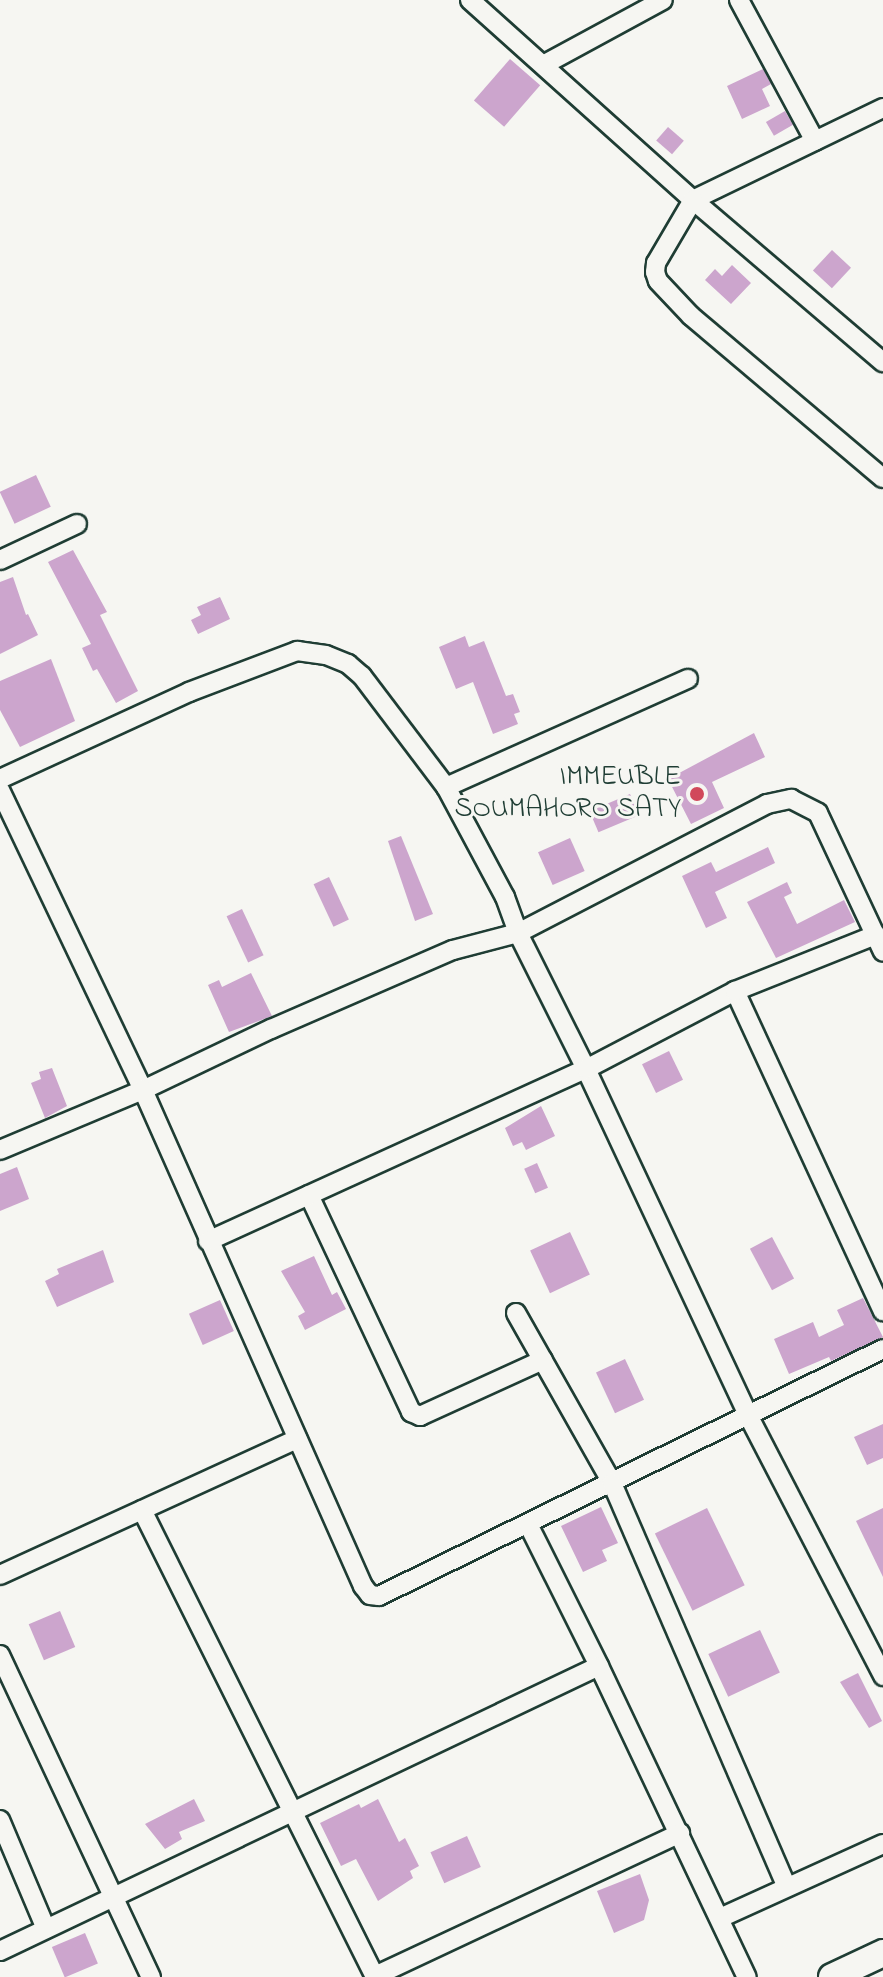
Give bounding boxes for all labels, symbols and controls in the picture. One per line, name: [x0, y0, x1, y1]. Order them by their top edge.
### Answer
place label: IMMEUBLE SOUMAHORO SATY: [454, 761, 681, 827]
marker: IMMEUBLE SOUMAHORO SATY: [688, 785, 706, 803]

